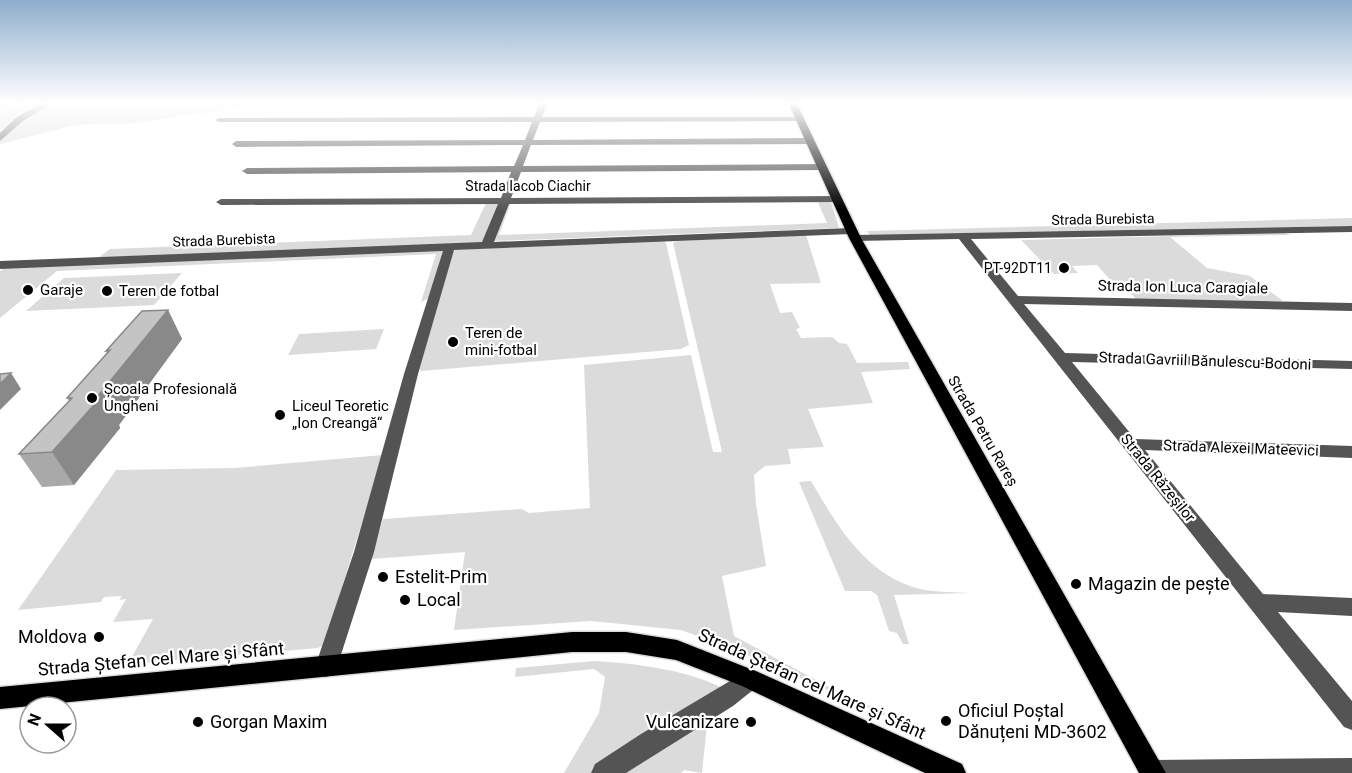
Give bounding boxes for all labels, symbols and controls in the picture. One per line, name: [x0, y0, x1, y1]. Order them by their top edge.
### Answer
street label: Strada Iacob Ciachir: [465, 178, 591, 194]
street label: Strada Burebista: [1051, 210, 1155, 228]
street label: Strada Burebista: [172, 230, 276, 250]
place label: PT-92DT11: [984, 260, 1052, 276]
marker: PT-92DT11: [1057, 261, 1071, 275]
street label: Strada Ion Luca Caragiale: [1098, 277, 1268, 297]
place label: Garaje: [40, 281, 83, 299]
place label: Teren de fotbal: [119, 282, 219, 300]
marker: Garaje: [21, 283, 35, 297]
marker: Teren de fotbal: [100, 284, 114, 298]
place label: Teren de mini-fotbal: [465, 324, 537, 359]
marker: Teren de mini-fotbal: [446, 335, 460, 349]
street label: Strada Gavriil Bănulescu-Bodoni: [1098, 348, 1312, 374]
street label: Strada Petru Rareș: [944, 373, 1022, 489]
place label: Școala Profesională Ungheni: [104, 380, 237, 415]
marker: Școala Profesională Ungheni: [85, 391, 99, 405]
place label: Liceul Teoretic „Ion Creangă“: [292, 397, 389, 432]
marker: Liceul Teoretic „Ion Creangă“: [273, 408, 287, 422]
street label: Strada Răzeşilor: [1117, 430, 1199, 526]
street label: Strada Alexei Mateevici: [1163, 436, 1319, 460]
place label: Estelit-Prim: [395, 566, 487, 587]
marker: Estelit-Prim: [376, 570, 390, 584]
place label: Magazin de pește: [1088, 573, 1230, 595]
marker: Magazin de pește: [1069, 577, 1083, 591]
place label: Local: [417, 589, 461, 610]
marker: Local: [398, 593, 412, 607]
street label: Strada Ștefan cel Mare și Sfânt: [695, 624, 929, 744]
place label: Moldova: [18, 626, 87, 647]
marker: Moldova: [92, 630, 106, 644]
street label: Strada Ștefan cel Mare și Sfânt: [37, 637, 285, 681]
north arrow: [18, 695, 78, 755]
place label: Oficiul Poștal Dănuțeni MD-3602: [958, 700, 1107, 743]
text: N: [24, 711, 45, 728]
place label: Gorgan Maxim: [210, 711, 327, 732]
place label: Vulcanizare: [646, 711, 739, 732]
marker: Oficiul Poștal Dănuțeni MD-3602: [939, 714, 953, 728]
marker: Gorgan Maxim: [191, 715, 205, 729]
marker: Vulcanizare: [744, 715, 758, 729]

